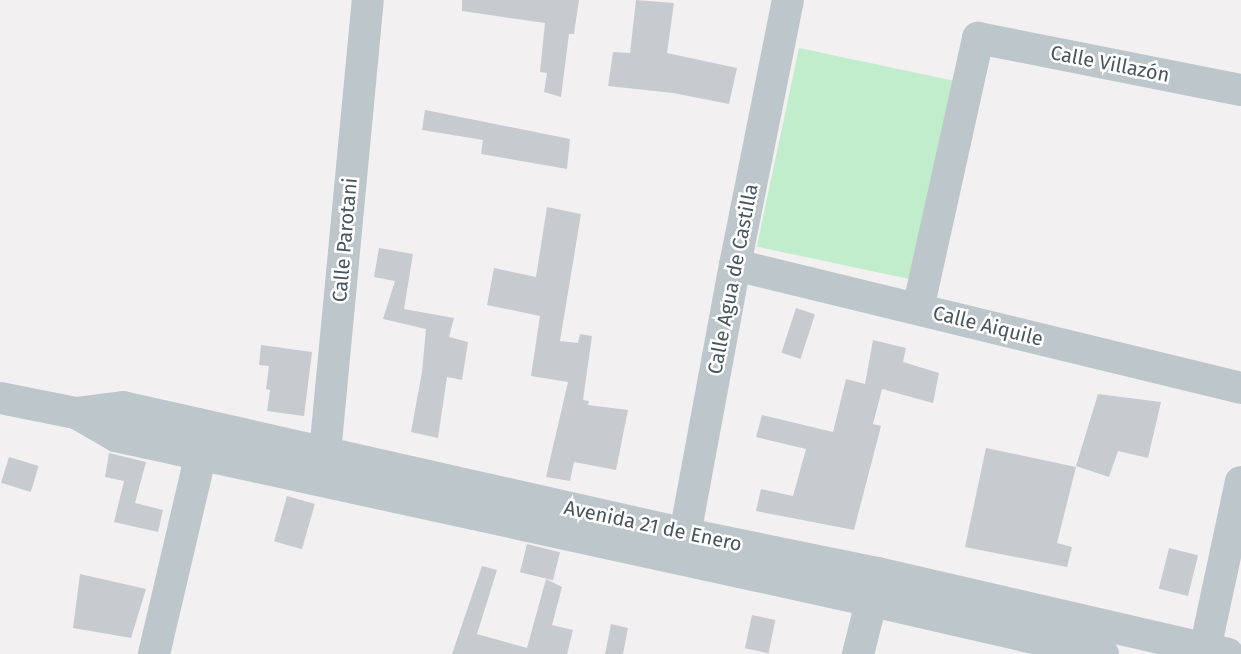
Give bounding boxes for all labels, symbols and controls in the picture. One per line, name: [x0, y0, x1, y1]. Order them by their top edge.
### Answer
street label: Calle Villazón: [1048, 41, 1172, 87]
street label: Calle Parotani: [328, 177, 362, 303]
street label: Calle Agua de Castilla: [703, 182, 763, 376]
street label: Calle Aiquile: [931, 301, 1045, 351]
street label: Avenida 21 de Enero: [562, 495, 744, 557]

